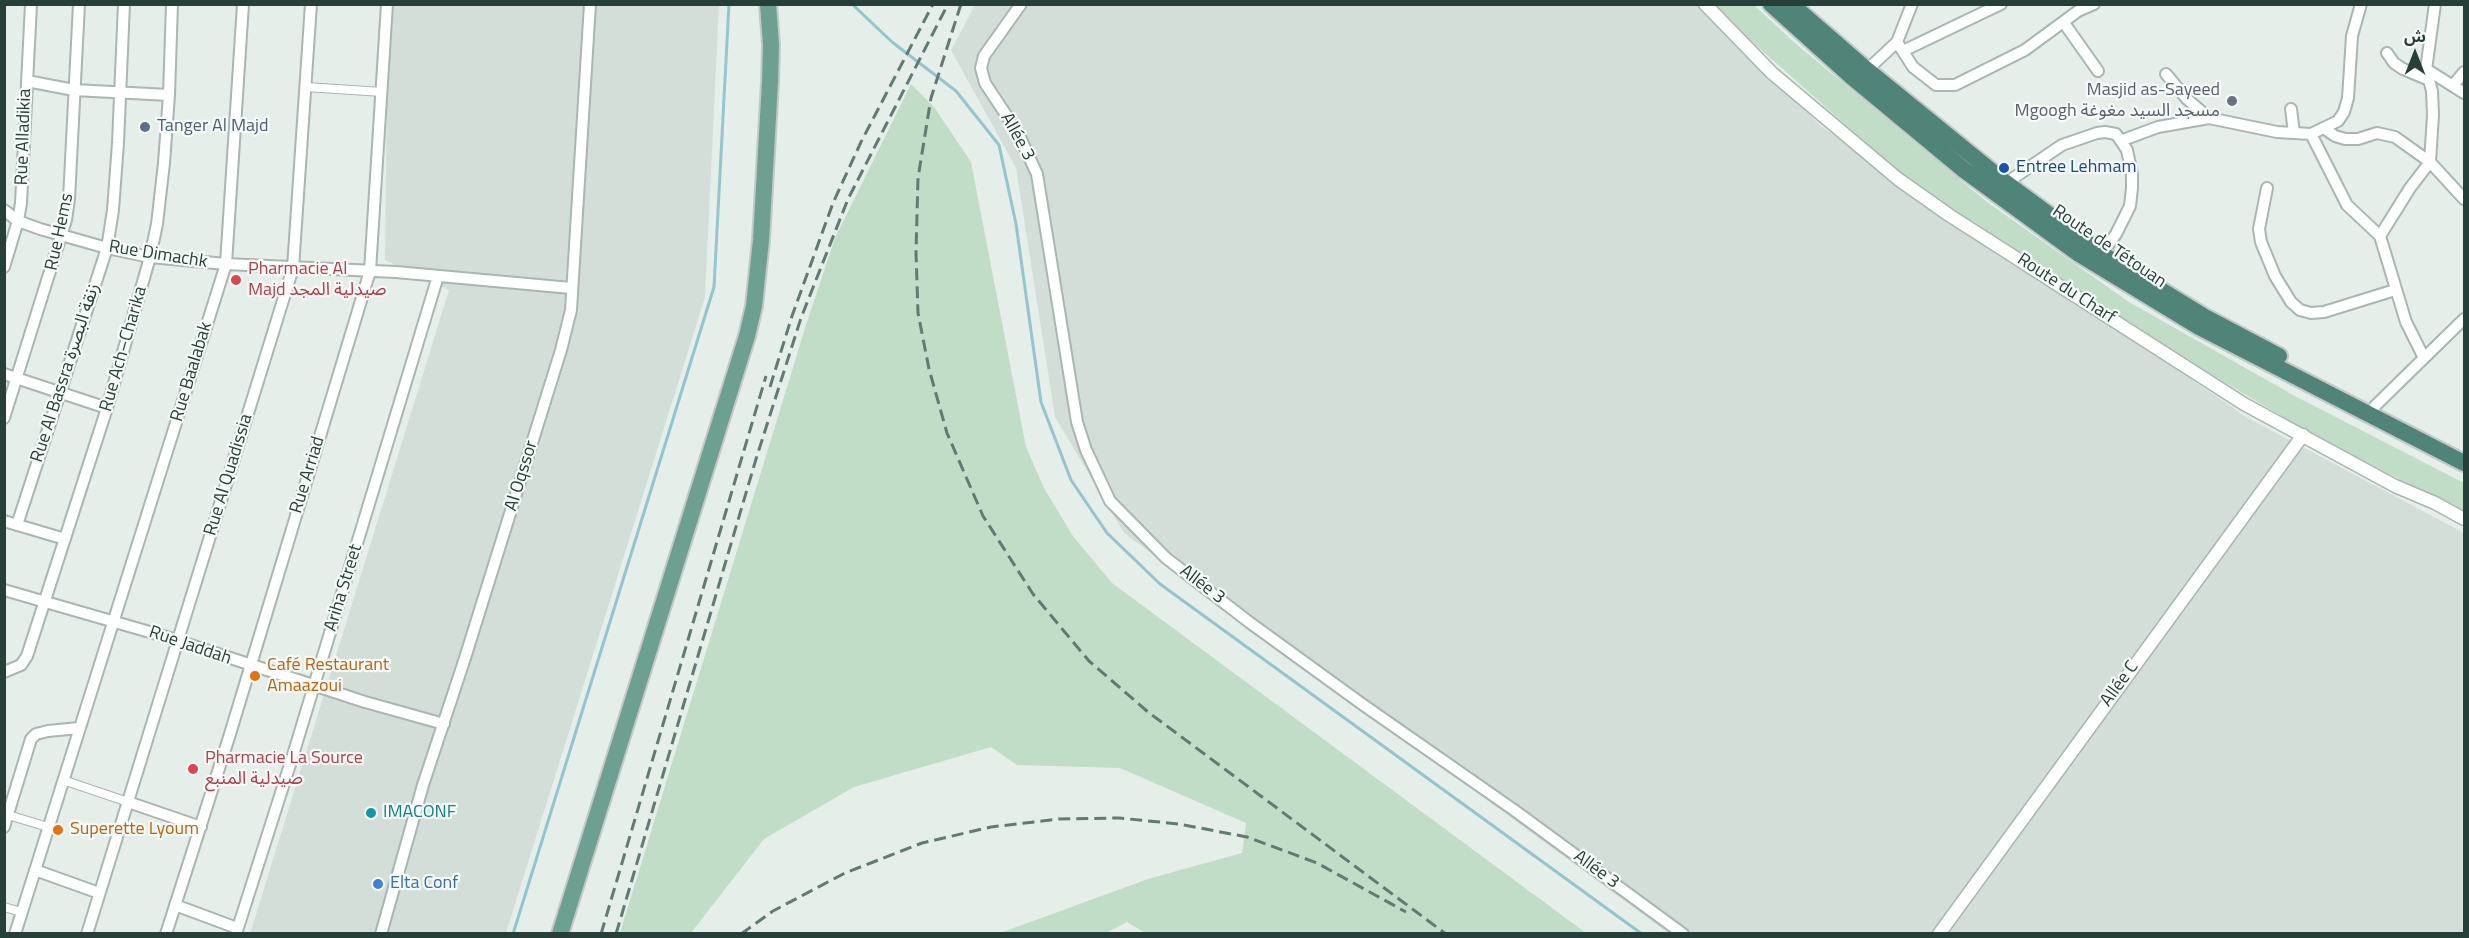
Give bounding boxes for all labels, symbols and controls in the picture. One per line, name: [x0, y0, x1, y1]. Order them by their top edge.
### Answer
north arrow: [2385, 24, 2445, 84]
text: ش: [2404, 24, 2426, 48]
place label: Masjid as-Sayeed Mgoogh مسجد السيد مغوغة: [2015, 80, 2220, 122]
street label: Rue Alladikia: [12, 88, 36, 186]
marker: Masjid as-Sayeed Mgoogh مسجد السيد مغوغة: [2225, 94, 2239, 108]
street label: Allée 3: [995, 109, 1039, 165]
place label: Tanger Al Majd: [157, 116, 269, 138]
marker: Tanger Al Majd: [138, 120, 152, 134]
place label: Entree Lehmam: [2016, 157, 2136, 179]
marker: Entree Lehmam: [1997, 161, 2011, 175]
street label: Rue Hems: [41, 192, 79, 272]
street label: Route de Tétouan: [2048, 201, 2170, 293]
street label: Rue Dimachk: [107, 237, 209, 273]
street label: Route du Charf: [2013, 249, 2119, 329]
place label: Pharmacie Al Majd صيدلية المجد: [248, 259, 387, 302]
marker: Pharmacie Al Majd صيدلية المجد: [229, 273, 243, 287]
street label: Rue Al Bassra زنقة البصرة: [27, 281, 105, 465]
street label: Rue Ach–Charika: [96, 284, 152, 414]
street label: Rue Baalabak: [167, 320, 217, 424]
street label: Rue Al Quadissia: [200, 412, 258, 538]
street label: Rue Arriad: [286, 434, 330, 516]
street label: Al Oqssor: [501, 438, 543, 514]
street label: Ariha Street: [321, 542, 367, 634]
street label: Allée 3: [1175, 561, 1229, 609]
street label: Rue Jaddah: [146, 622, 234, 670]
place label: Café Restaurant Amaazoui: [267, 655, 389, 698]
street label: Allée C: [2096, 657, 2144, 711]
marker: Café Restaurant Amaazoui: [248, 669, 262, 683]
place label: Pharmacie La Source صيدلية المنبع: [205, 748, 363, 790]
marker: Pharmacie La Source صيدلية المنبع: [186, 762, 200, 776]
place label: IMACONF: [383, 802, 456, 824]
marker: IMACONF: [364, 806, 378, 820]
place label: Superette Lyoum: [70, 819, 199, 841]
marker: Superette Lyoum: [51, 823, 65, 837]
street label: Allée 3: [1569, 846, 1623, 894]
place label: Elta Conf: [390, 873, 458, 895]
marker: Elta Conf: [371, 877, 385, 891]

